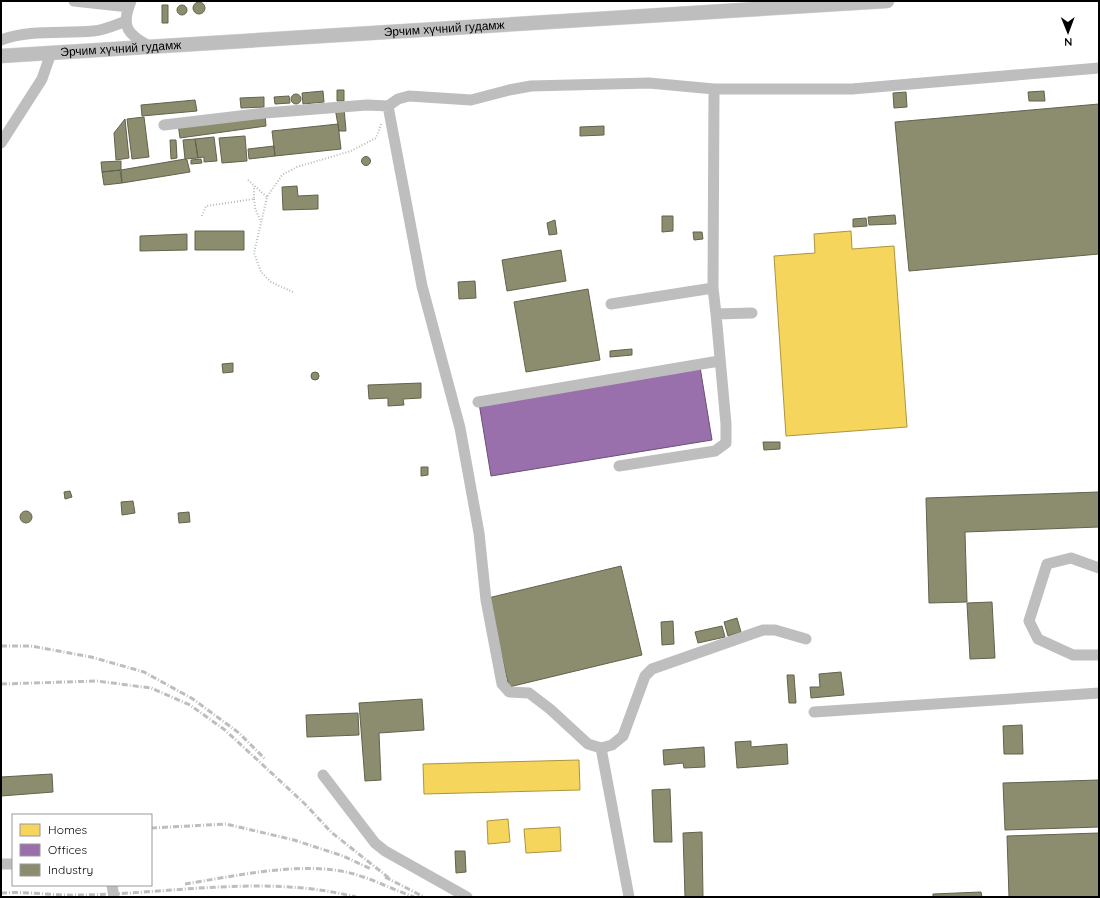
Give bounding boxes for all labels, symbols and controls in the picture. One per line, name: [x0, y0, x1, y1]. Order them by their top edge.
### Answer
north arrow: [1048, 12, 1088, 52]
street label: Эрчим хүчний гудамж: [383, 17, 505, 39]
text: N: [1064, 35, 1072, 49]
street label: Эрчим хүчний гудамж: [60, 37, 182, 59]
legend: [12, 814, 152, 886]
text: Homes: [48, 822, 88, 837]
text: Offices: [48, 842, 87, 857]
text: Industry: [48, 862, 93, 877]

